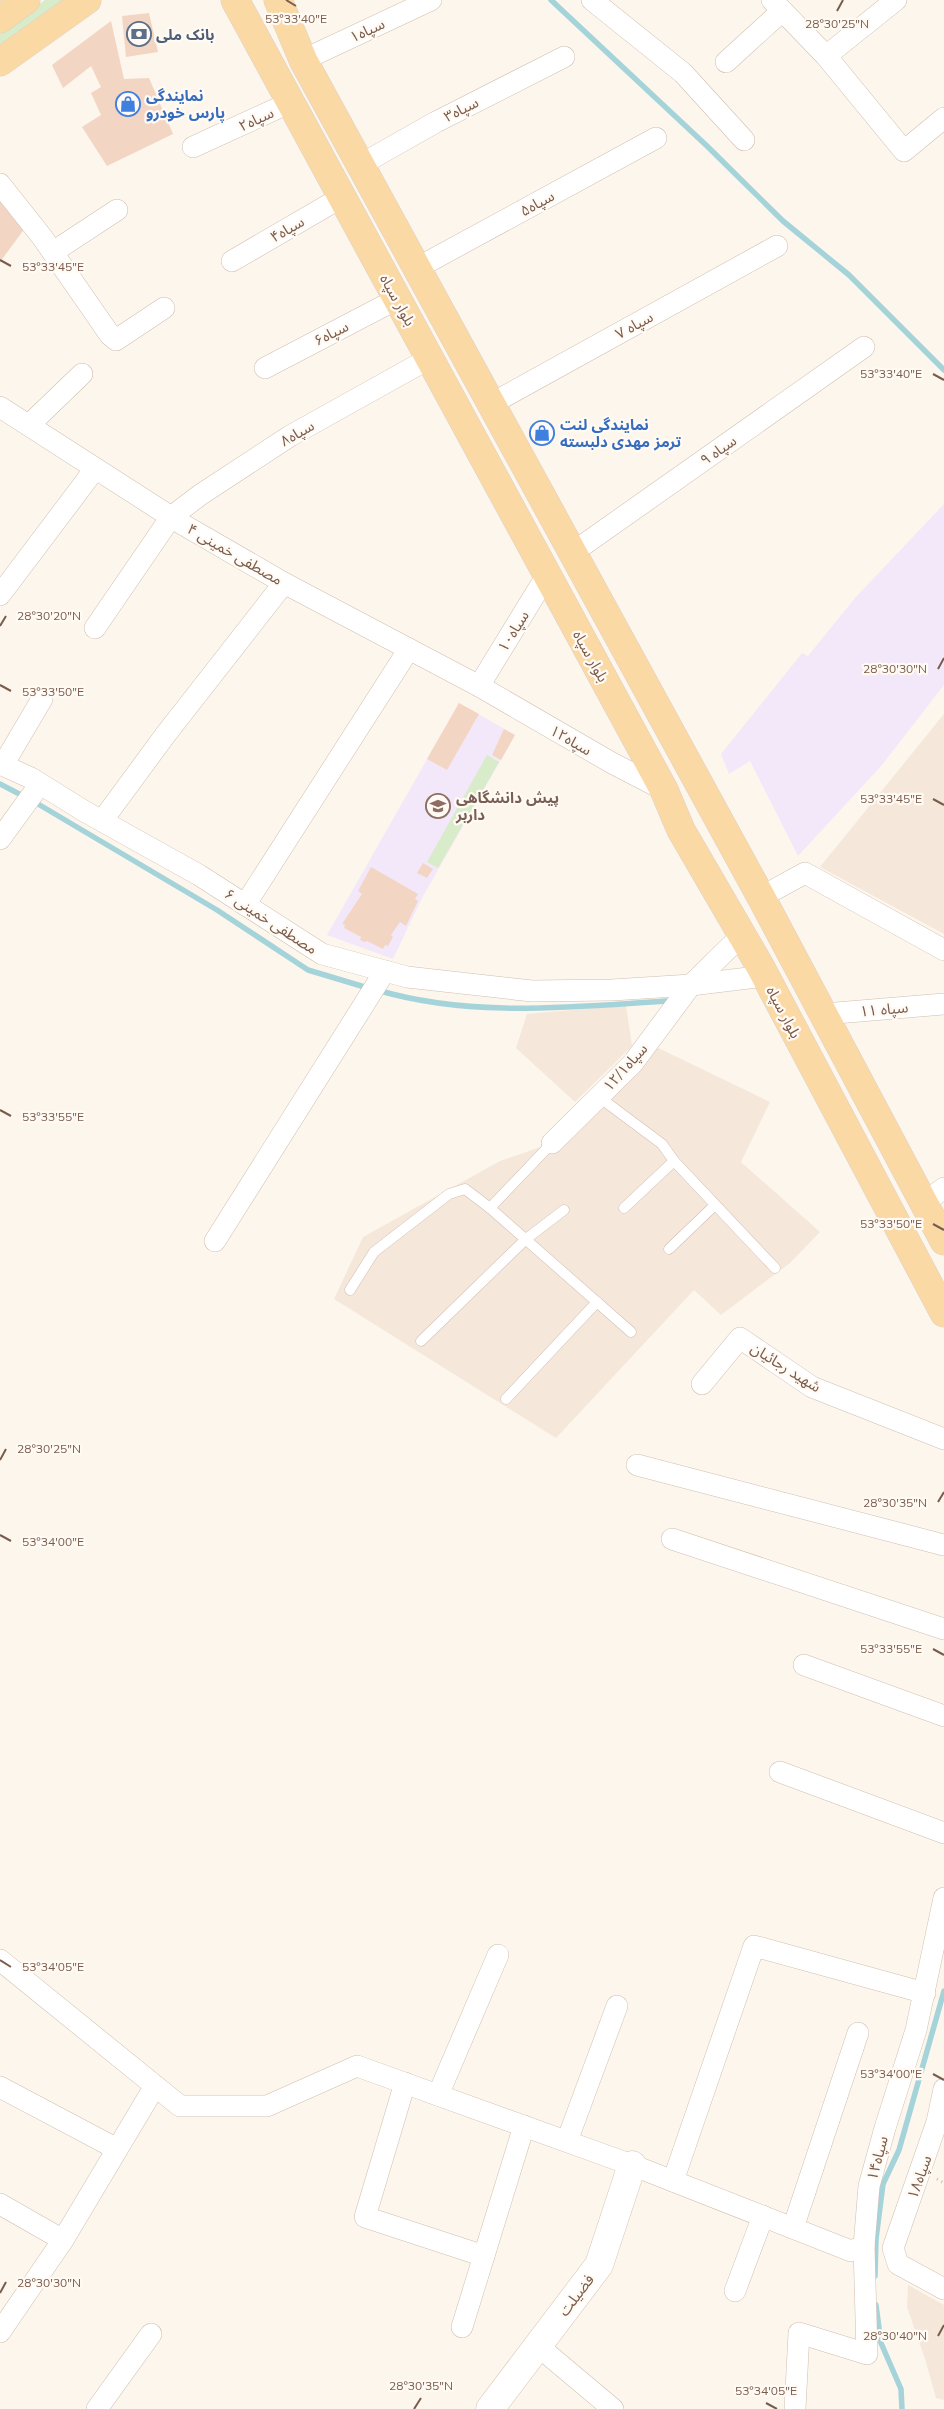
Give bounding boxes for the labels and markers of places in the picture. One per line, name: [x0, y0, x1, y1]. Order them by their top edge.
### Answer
bank icon: بانک ملی: [126, 21, 152, 47]
place label: بانک ملی: [156, 25, 215, 44]
place label: نمایندگی پارس خودرو: [146, 86, 225, 122]
shop icon: نمایندگی پارس خودرو: [115, 91, 141, 117]
place label: نمایندگی لنت ترمز مهدی دلبسته: [560, 415, 682, 451]
shop icon: نمایندگی لنت ترمز مهدی دلبسته: [529, 420, 555, 446]
place label: پیش دانشگاهی داربر: [455, 788, 559, 824]
school or university icon: پیش دانشگاهی داربر: [425, 793, 451, 819]

